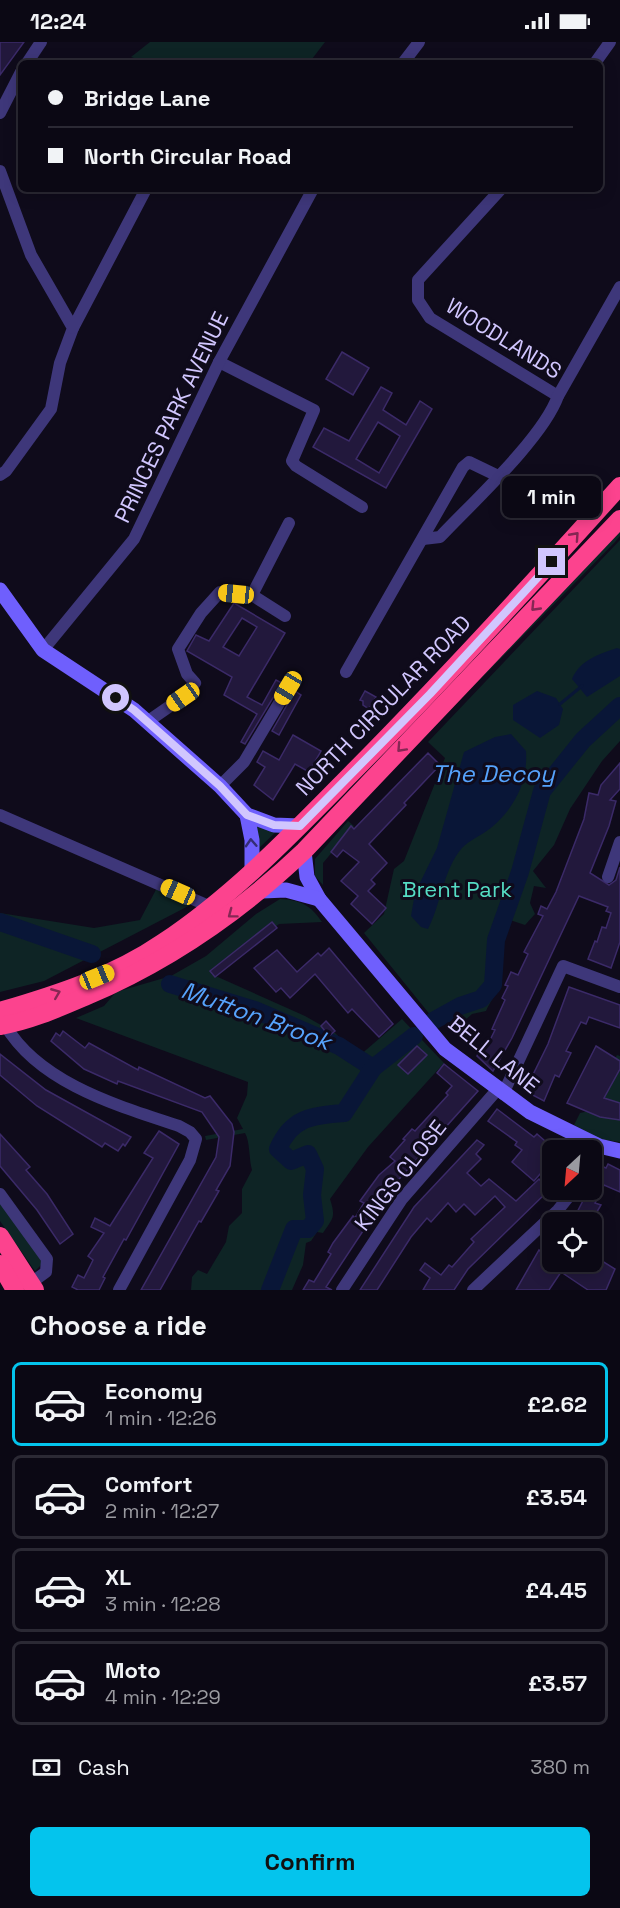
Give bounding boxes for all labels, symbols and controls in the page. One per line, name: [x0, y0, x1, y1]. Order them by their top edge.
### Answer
text: 12:24: [30, 7, 86, 35]
text: Bridge Lane: [84, 84, 210, 112]
text: North Circular Road: [84, 142, 292, 170]
street label: WOODLANDS: [441, 291, 567, 385]
street label: PRINCES PARK AVENUE: [108, 307, 234, 527]
callout: 1 min: [502, 475, 602, 517]
text: 1 min: [527, 484, 576, 510]
one-way arrow: [568, 532, 579, 543]
route end: [538, 548, 565, 575]
car: [217, 583, 255, 605]
one-way arrow: [532, 599, 543, 610]
street label: NORTH CIRCULAR ROAD: [289, 609, 477, 801]
car: [271, 668, 305, 708]
car: [163, 679, 203, 715]
route start: [102, 684, 129, 711]
one-way arrow: [397, 741, 408, 751]
water label: The Decoy: [431, 758, 556, 789]
one-way arrow: [245, 838, 258, 847]
park label: Brent Park: [402, 875, 512, 903]
car: [158, 876, 198, 908]
one-way arrow: [228, 906, 239, 917]
car: [77, 962, 117, 992]
water label: Mutton Brook: [177, 974, 338, 1058]
one-way arrow: [50, 988, 60, 1001]
street label: BELL LANE: [443, 1009, 545, 1099]
street label: KINGS CLOSE: [348, 1114, 452, 1236]
north arrow: [542, 1140, 602, 1200]
map controls: [542, 1140, 602, 1272]
button: locate: [542, 1212, 602, 1272]
text: Choose a ride: [30, 1308, 207, 1343]
icon: car: [33, 1377, 87, 1431]
text: Economy: [105, 1377, 203, 1405]
text: £2.62: [527, 1390, 587, 1418]
text: 1 min · 12:26: [105, 1405, 217, 1431]
icon: car: [33, 1470, 87, 1524]
text: Comfort: [105, 1470, 193, 1498]
text: £3.54: [526, 1483, 587, 1511]
text: 2 min · 12:27: [105, 1498, 219, 1524]
icon: car: [33, 1563, 87, 1617]
text: XL: [105, 1563, 131, 1591]
text: £4.45: [525, 1576, 587, 1604]
text: 3 min · 12:28: [105, 1591, 221, 1617]
icon: car: [33, 1656, 87, 1710]
text: Moto: [105, 1656, 161, 1684]
text: £3.57: [528, 1669, 587, 1697]
text: 4 min · 12:29: [105, 1684, 221, 1710]
icon: cash: [30, 1751, 63, 1784]
text: Cash: [78, 1753, 130, 1781]
text: 380 m: [530, 1754, 590, 1780]
button: Confirm: [30, 1827, 590, 1896]

